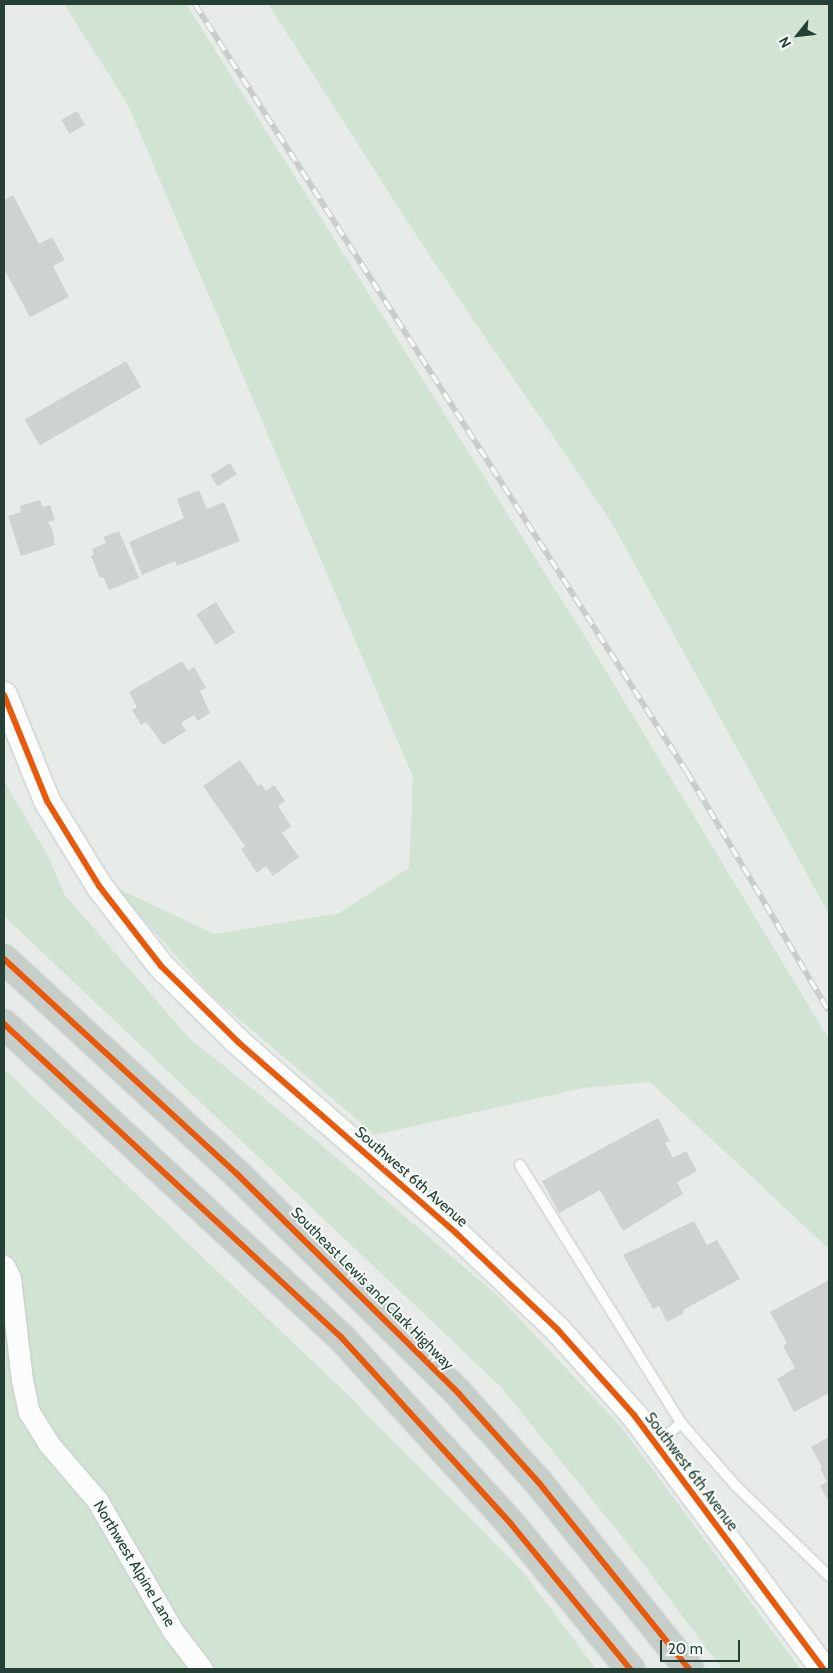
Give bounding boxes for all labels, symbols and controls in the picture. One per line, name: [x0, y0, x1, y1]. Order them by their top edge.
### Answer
north arrow: [773, 10, 823, 60]
text: N: [775, 34, 795, 51]
street label: Southwest 6th Avenue: [351, 1123, 471, 1231]
street label: Southeast Lewis and Clark Highway: [287, 1204, 457, 1374]
street label: Southwest 6th Avenue: [641, 1409, 741, 1535]
street label: Northwest Alpine Lane: [89, 1498, 179, 1630]
scale bar: [663, 1630, 743, 1662]
text: 20 m: [668, 1640, 703, 1658]

